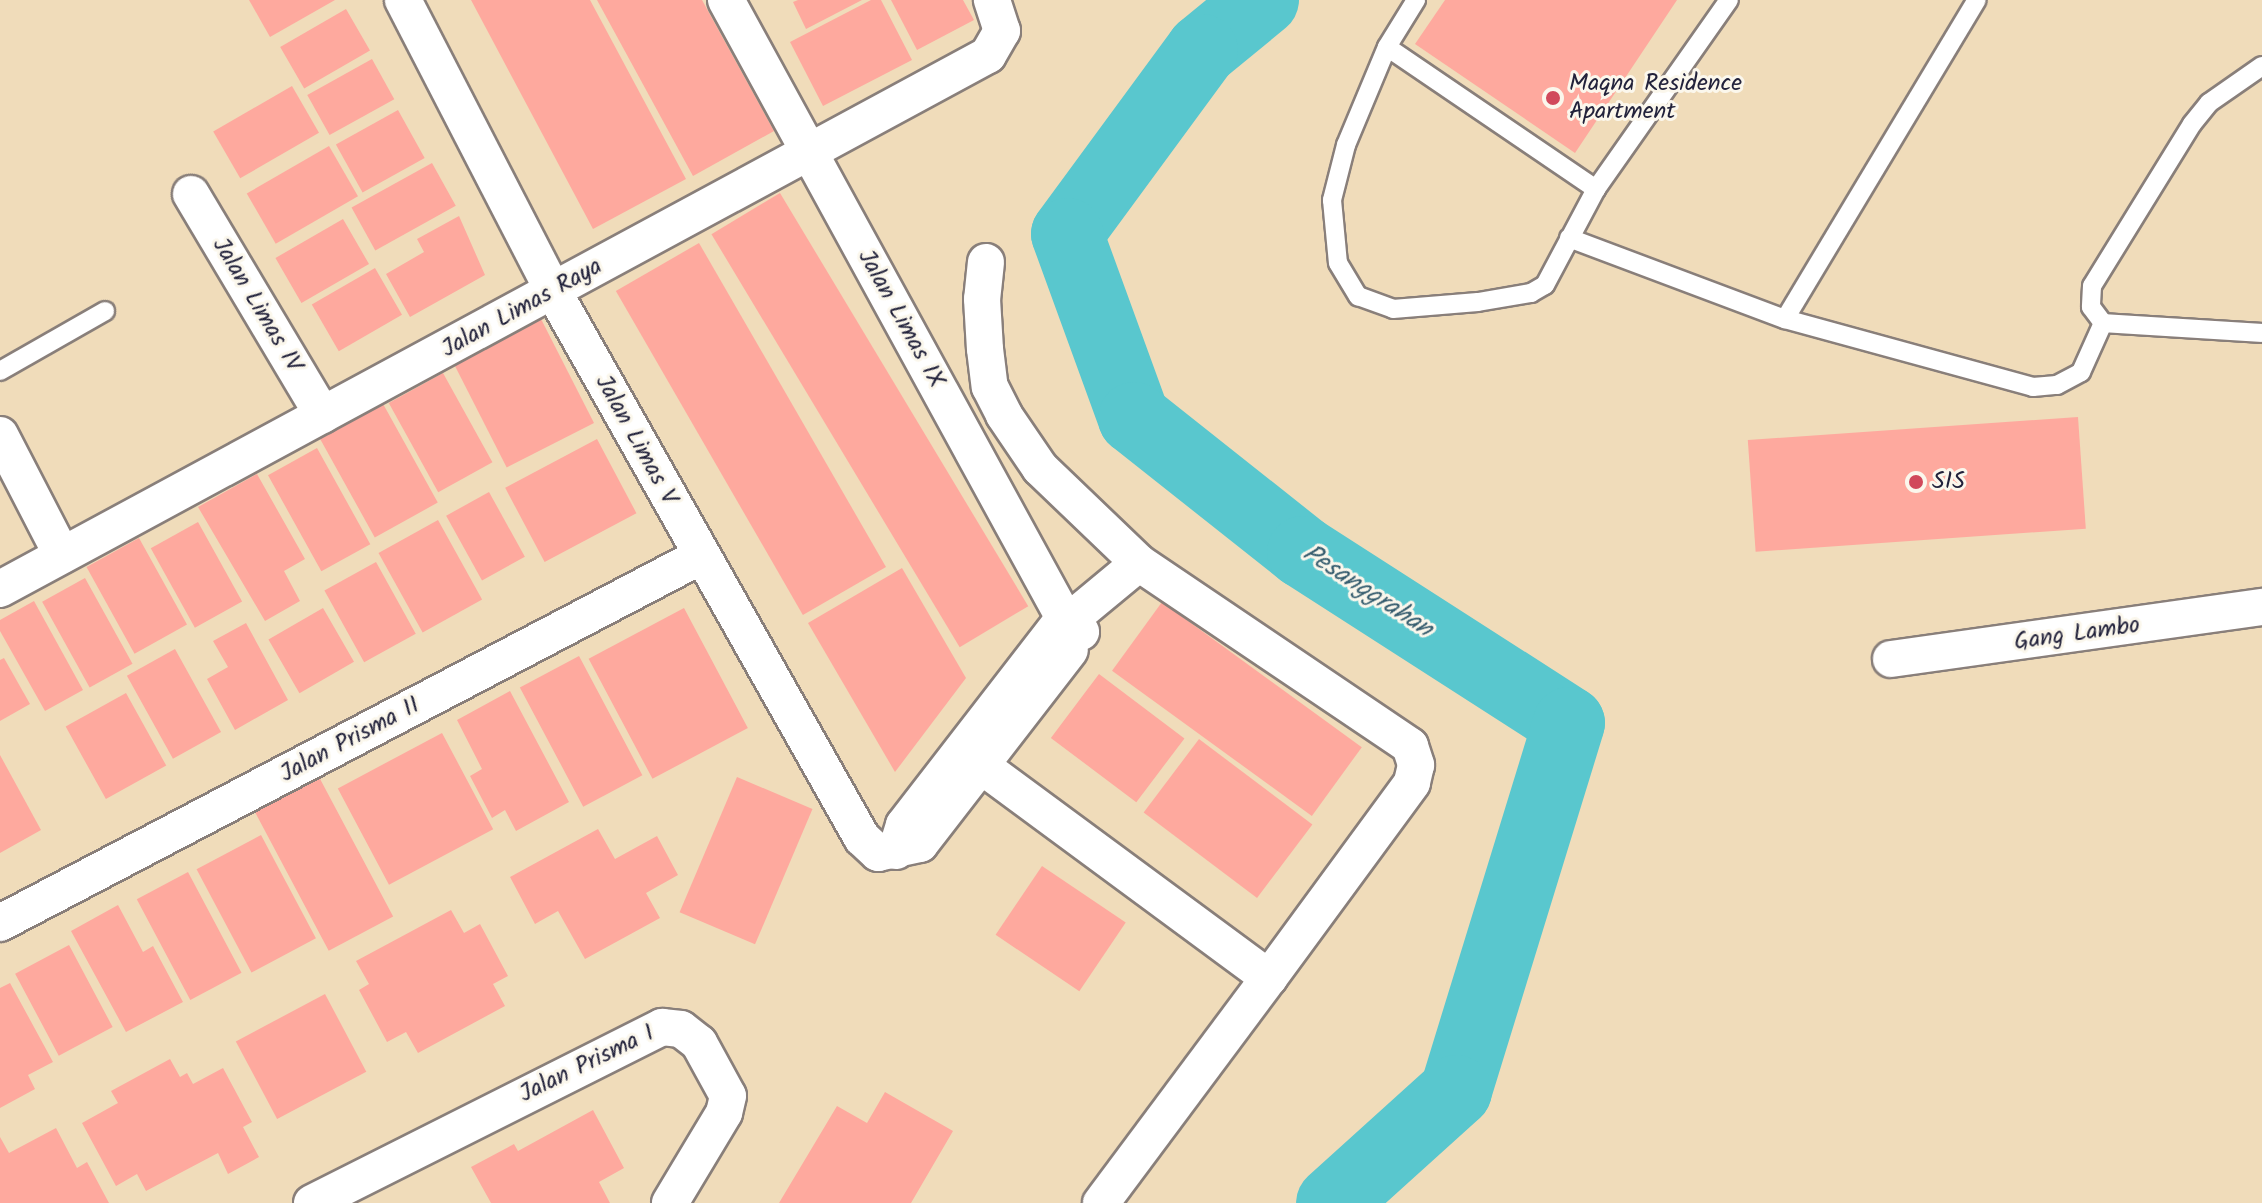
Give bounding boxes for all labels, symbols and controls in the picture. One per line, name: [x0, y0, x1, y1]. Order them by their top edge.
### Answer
place label: Maqna Residence Apartment: [1569, 70, 1742, 126]
marker: Maqna Residence Apartment: [1544, 89, 1562, 107]
street label: Jalan Limas IV: [206, 233, 308, 377]
street label: Jalan Limas IX: [851, 245, 951, 393]
street label: Jalan Limas Raya: [437, 252, 607, 364]
street label: Jalan Limas V: [589, 370, 683, 510]
place label: SIS: [1932, 468, 1965, 496]
marker: SIS: [1907, 473, 1925, 491]
water label: Pesanggrahan: [1296, 538, 1438, 646]
street label: Gang Lambo: [2012, 611, 2142, 657]
street label: Jalan Prisma II: [275, 691, 425, 789]
street label: Jalan Prisma I: [515, 1019, 659, 1109]

